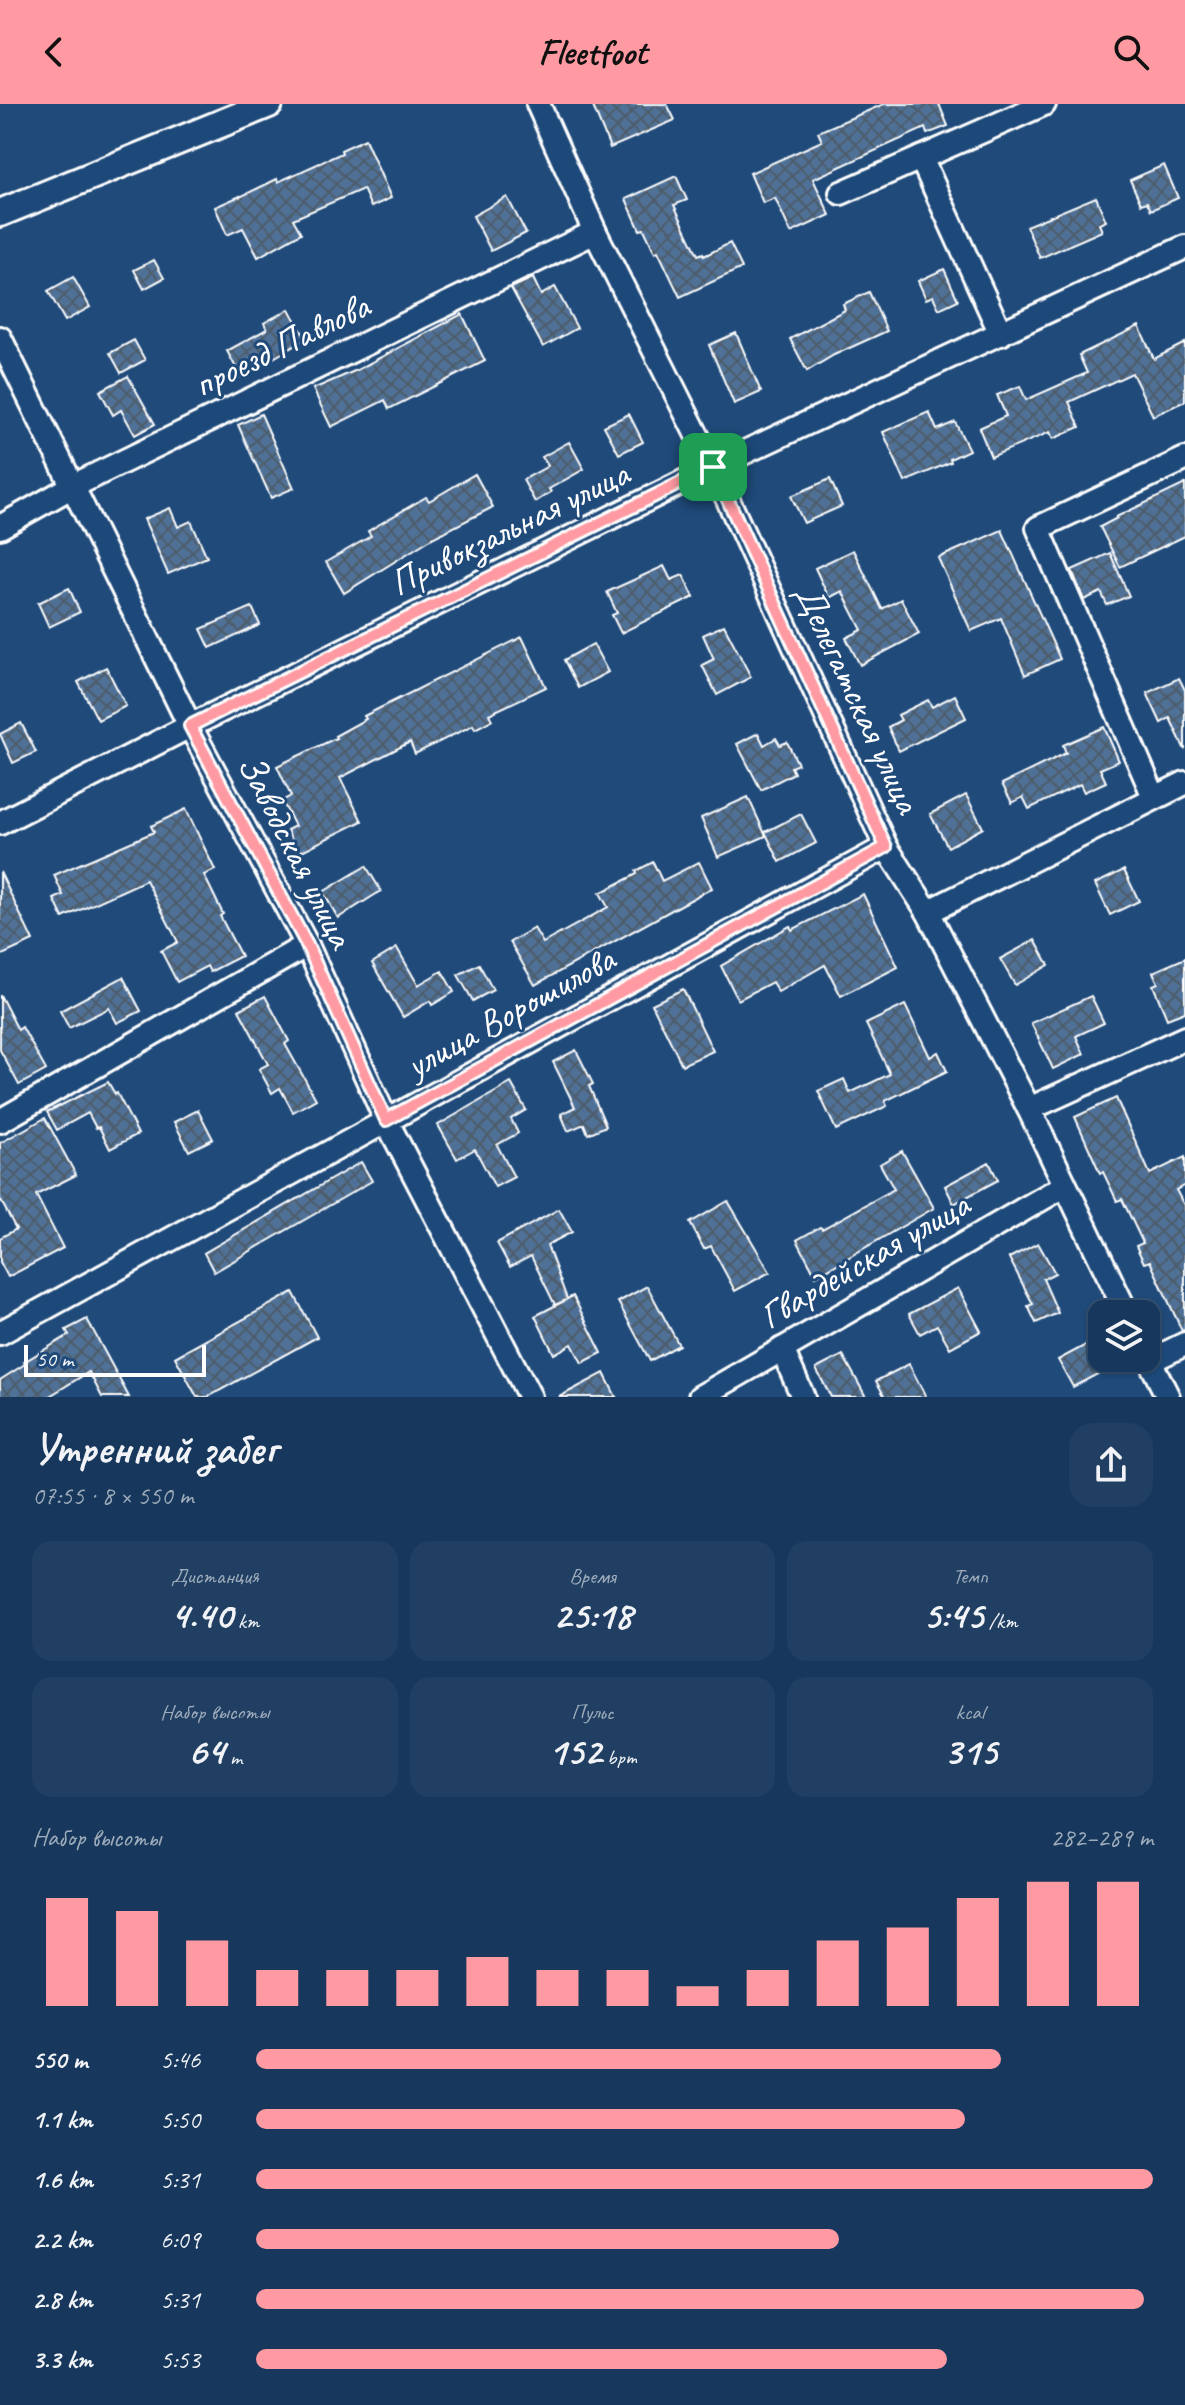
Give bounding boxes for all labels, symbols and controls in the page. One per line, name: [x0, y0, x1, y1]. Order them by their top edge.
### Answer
text: Fleetfoot: [538, 29, 647, 75]
icon: back: [32, 30, 76, 74]
icon: search: [1109, 30, 1153, 74]
street label: проезд Павлова: [185, 281, 379, 408]
pin: [679, 433, 747, 501]
icon: arrive: [691, 445, 735, 489]
street label: Привокзальная улица: [382, 449, 639, 606]
street label: Делегатская улица: [784, 576, 933, 823]
street label: Заводская улица: [227, 746, 366, 958]
street label: улица Ворошилова: [396, 934, 625, 1090]
street label: Гвардейская улица: [751, 1180, 980, 1339]
map controls: [1088, 1300, 1160, 1372]
button: layers: [1088, 1300, 1160, 1372]
scale bar: [24, 1341, 206, 1377]
text: 50 m: [36, 1345, 73, 1373]
text: Утренний забег: [32, 1421, 277, 1476]
button: share: [1069, 1423, 1153, 1507]
text: 07:55 · 8 × 550 m: [32, 1479, 193, 1512]
text: Дистанция: [171, 1562, 259, 1590]
text: Время: [569, 1562, 616, 1590]
text: Темп: [952, 1562, 988, 1590]
text: 4.40: [170, 1590, 232, 1640]
text: 25:18: [553, 1590, 632, 1640]
text: 5:45: [923, 1590, 983, 1640]
text: km: [232, 1607, 259, 1635]
text: /km: [983, 1607, 1018, 1635]
text: Набор высоты: [160, 1698, 269, 1726]
text: Пульс: [571, 1698, 614, 1726]
text: kcal: [956, 1698, 985, 1726]
text: 64: [188, 1726, 224, 1776]
text: 152: [548, 1726, 601, 1776]
text: 315: [943, 1726, 997, 1776]
text: m: [224, 1743, 242, 1771]
text: bpm: [601, 1743, 637, 1771]
text: Набор высоты: [32, 1821, 161, 1854]
text: 282–289 m: [1050, 1821, 1153, 1854]
text: 550 m: [32, 2043, 87, 2076]
text: 5:46: [160, 2043, 200, 2076]
text: 1.1 km: [32, 2103, 92, 2136]
text: 5:50: [160, 2103, 200, 2136]
text: 1.6 km: [32, 2163, 93, 2196]
text: 5:31: [160, 2163, 200, 2196]
text: 2.2 km: [32, 2223, 92, 2256]
text: 6:09: [160, 2223, 200, 2256]
text: 2.8 km: [32, 2283, 92, 2316]
text: 5:31: [160, 2283, 200, 2316]
text: 3.3 km: [32, 2343, 92, 2376]
text: 5:53: [160, 2343, 200, 2376]

